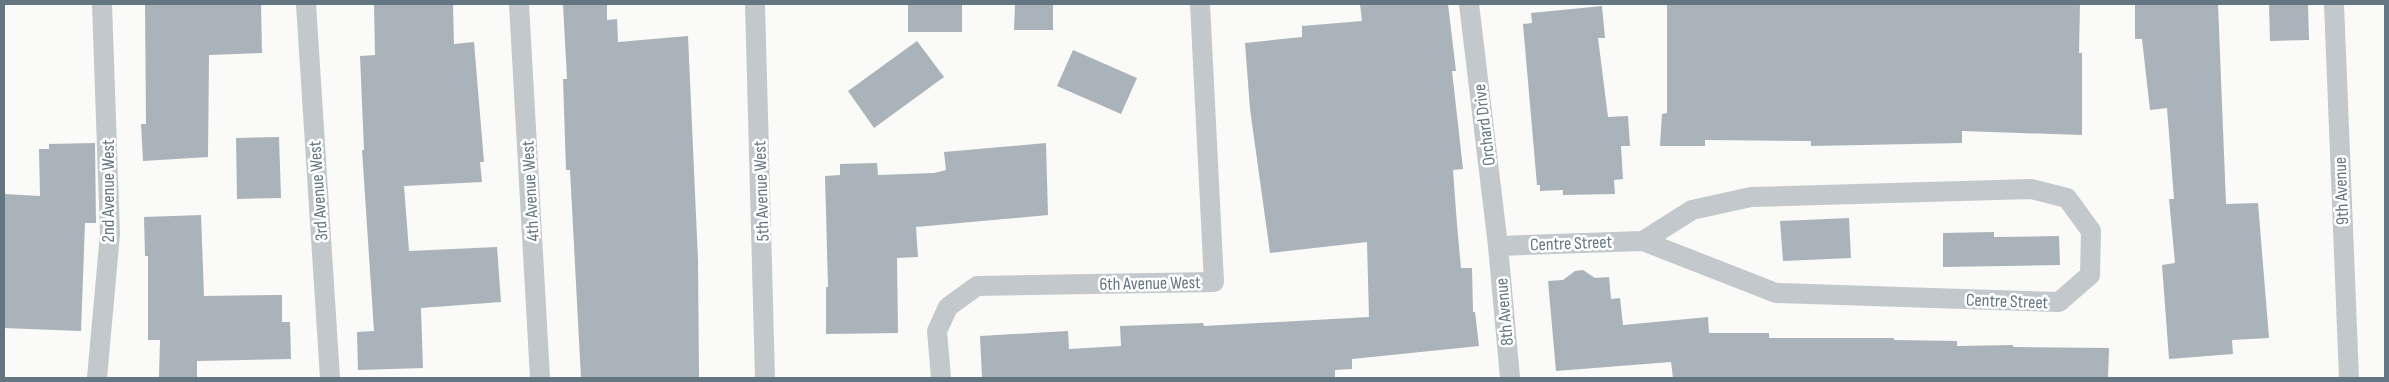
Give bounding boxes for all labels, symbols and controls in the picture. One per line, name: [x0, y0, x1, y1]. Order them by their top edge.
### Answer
street label: Orchard Drive: [1469, 83, 1500, 167]
street label: 2nd Avenue West: [98, 139, 119, 242]
street label: 4th Avenue West: [517, 139, 544, 242]
street label: 3rd Avenue West: [304, 140, 332, 242]
street label: 5th Avenue West: [749, 140, 774, 242]
street label: 9th Avenue: [2330, 157, 2353, 225]
street label: Centre Street: [1530, 232, 1613, 255]
street label: 6th Avenue West: [1099, 272, 1201, 295]
street label: 8th Avenue: [1491, 277, 1518, 347]
street label: Centre Street: [1966, 290, 2049, 313]

